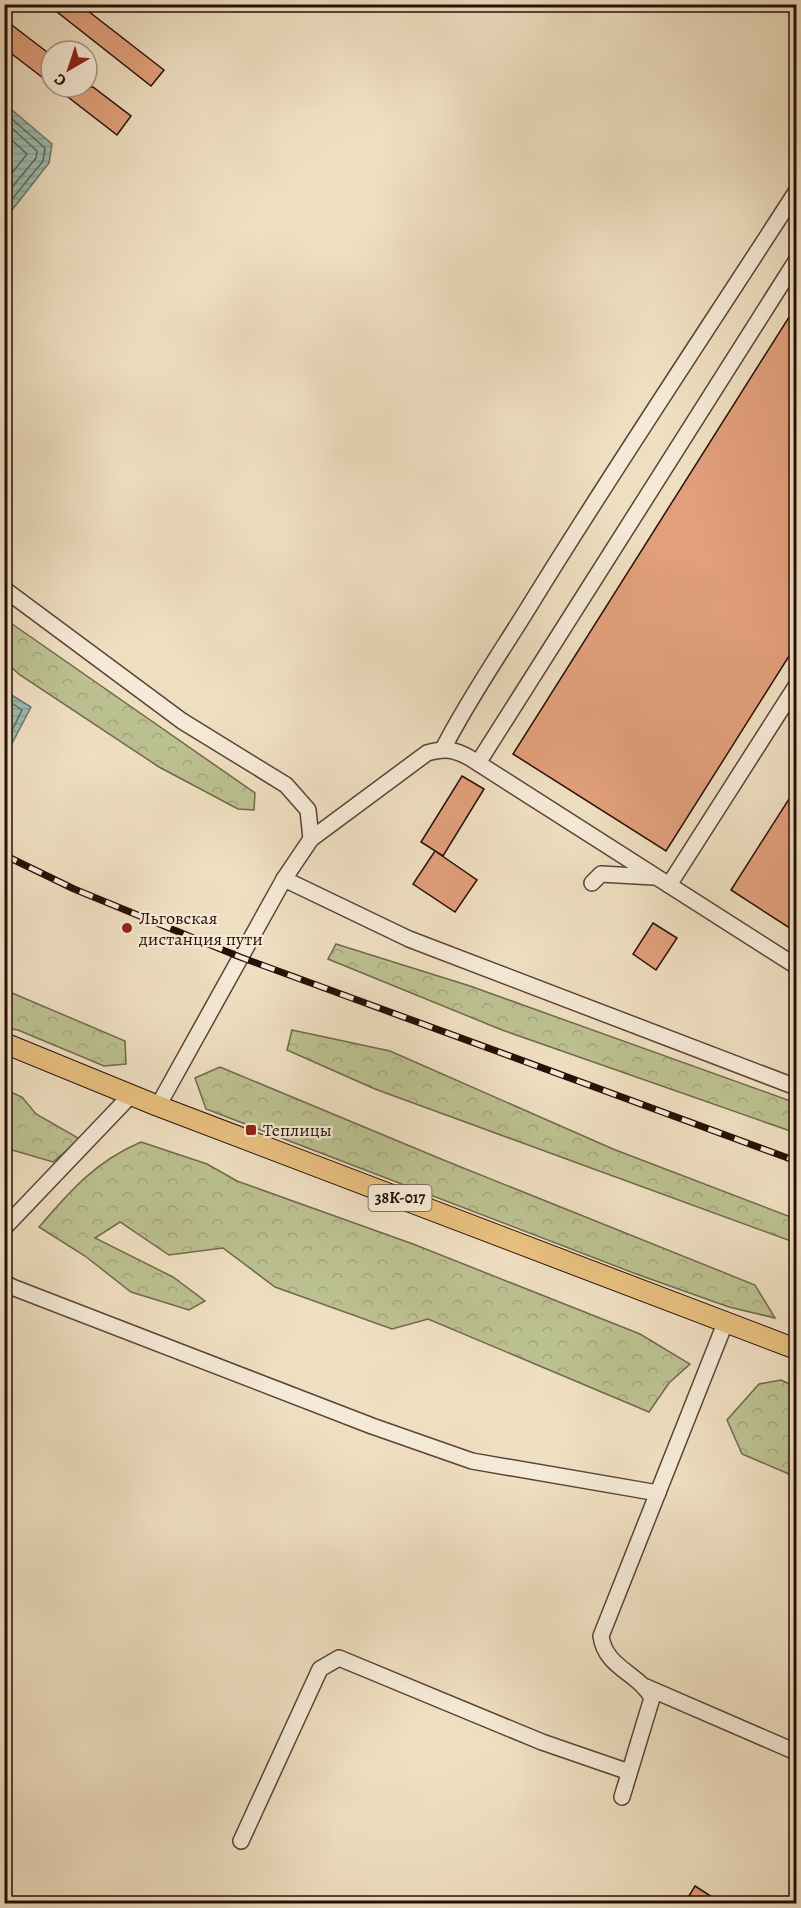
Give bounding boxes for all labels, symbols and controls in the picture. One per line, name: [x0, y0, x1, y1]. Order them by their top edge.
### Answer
north arrow: [39, 39, 99, 99]
text: С: [49, 68, 71, 92]
place label: Льговская дистанция пути: [138, 906, 263, 951]
marker: Льговская дистанция пути: [120, 921, 134, 935]
place label: Теплицы: [263, 1118, 332, 1142]
marker: Теплицы: [244, 1123, 258, 1137]
road number: 38К-017: [368, 1185, 432, 1211]

